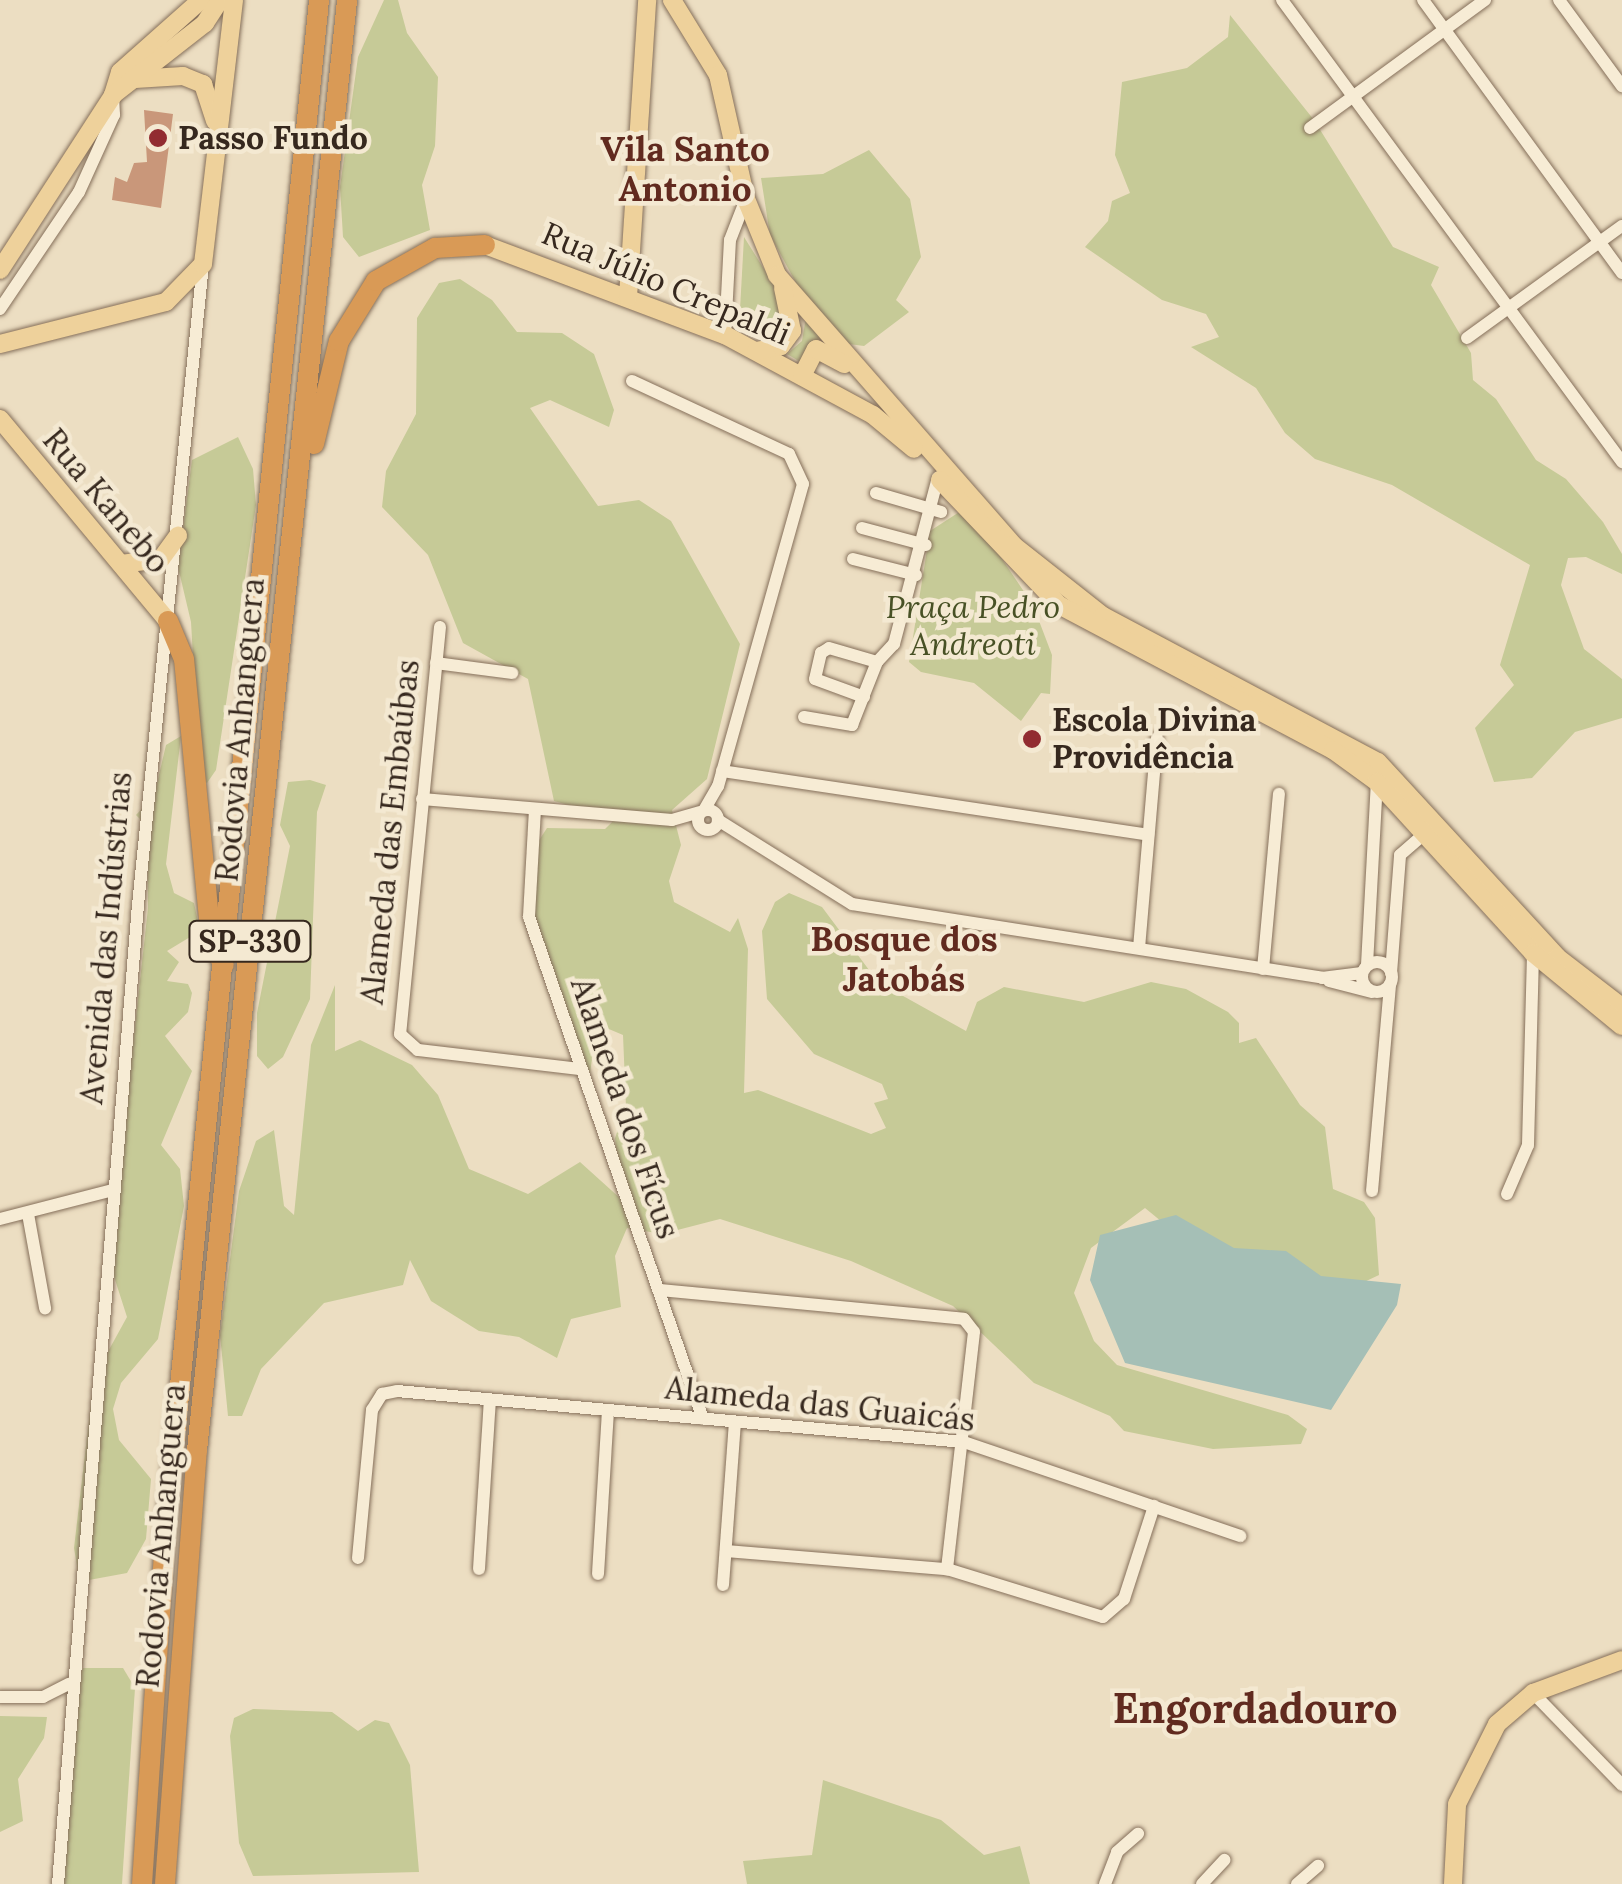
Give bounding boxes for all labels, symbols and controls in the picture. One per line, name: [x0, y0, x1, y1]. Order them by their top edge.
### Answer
place label: Passo Fundo: [178, 119, 368, 157]
marker: Passo Fundo: [147, 127, 169, 149]
district label: Vila Santo Antonio: [600, 128, 770, 210]
street label: Rua Júlio Crepaldi: [536, 214, 796, 354]
street label: Rua Kanebo: [35, 421, 177, 581]
street label: Rodovia Anhanguera: [208, 576, 272, 884]
park label: Praça Pedro Andreoti: [886, 589, 1060, 664]
street label: Alameda das Embaúbas: [353, 658, 427, 1006]
place label: Escola Divina Providência: [1052, 702, 1256, 777]
marker: Escola Divina Providência: [1021, 728, 1043, 750]
street label: Avenida das Indústrias: [72, 770, 140, 1106]
road number: SP-330: [188, 916, 312, 966]
district label: Bosque dos Jatobás: [810, 918, 998, 1000]
street label: Alameda dos Fícus: [562, 972, 688, 1244]
street label: Alameda das Guaicás: [663, 1369, 977, 1439]
street label: Rodovia Anhanguera: [129, 1382, 193, 1690]
district label: Engordadouro: [1113, 1683, 1397, 1733]

